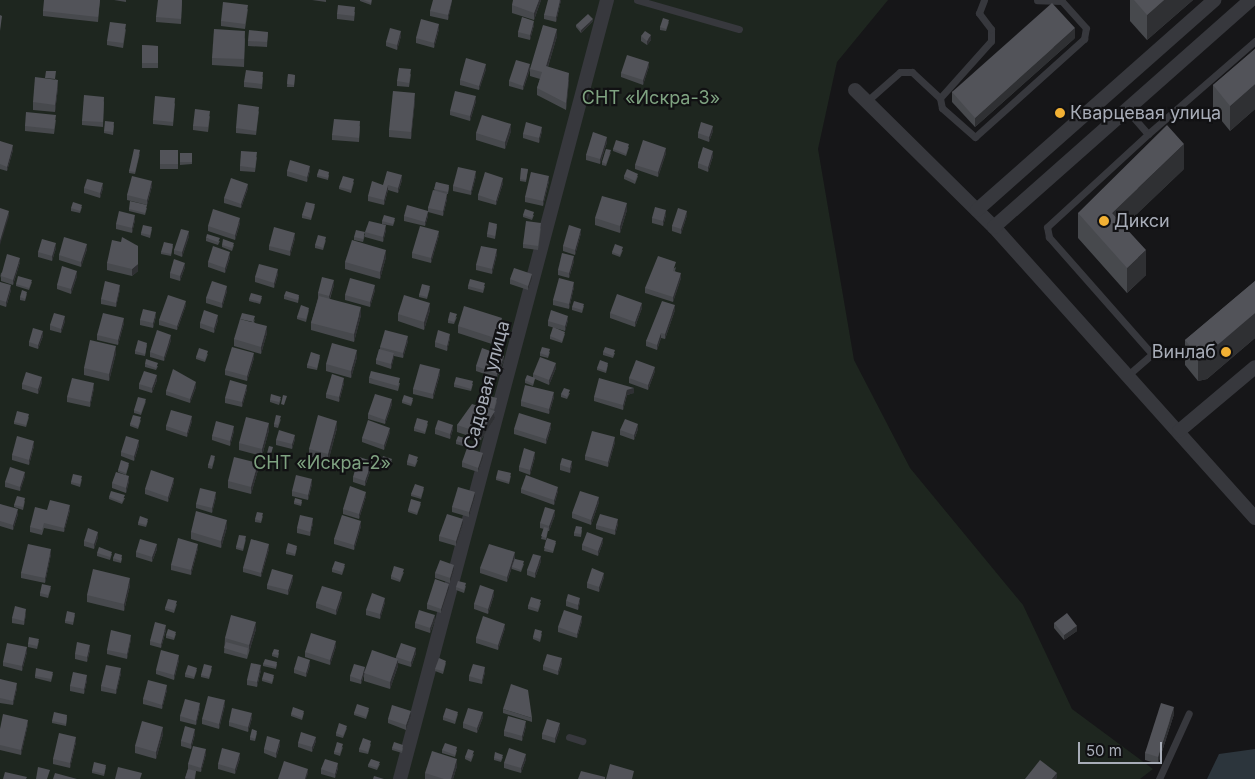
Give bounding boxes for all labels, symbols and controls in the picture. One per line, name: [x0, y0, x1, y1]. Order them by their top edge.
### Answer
park label: СНТ «Искра-3»: [582, 87, 720, 109]
place label: Кварцевая улица: [1070, 102, 1221, 124]
marker: Кварцевая улица: [1054, 107, 1066, 119]
place label: Дикси: [1114, 210, 1170, 232]
marker: Дикси: [1098, 215, 1110, 227]
street label: Садовая улица: [460, 319, 514, 451]
place label: Винлаб: [1152, 341, 1216, 363]
marker: Винлаб: [1220, 346, 1232, 358]
park label: СНТ «Искра-2»: [253, 452, 391, 474]
scale bar: [1080, 732, 1164, 764]
text: 50 m: [1086, 741, 1122, 760]

